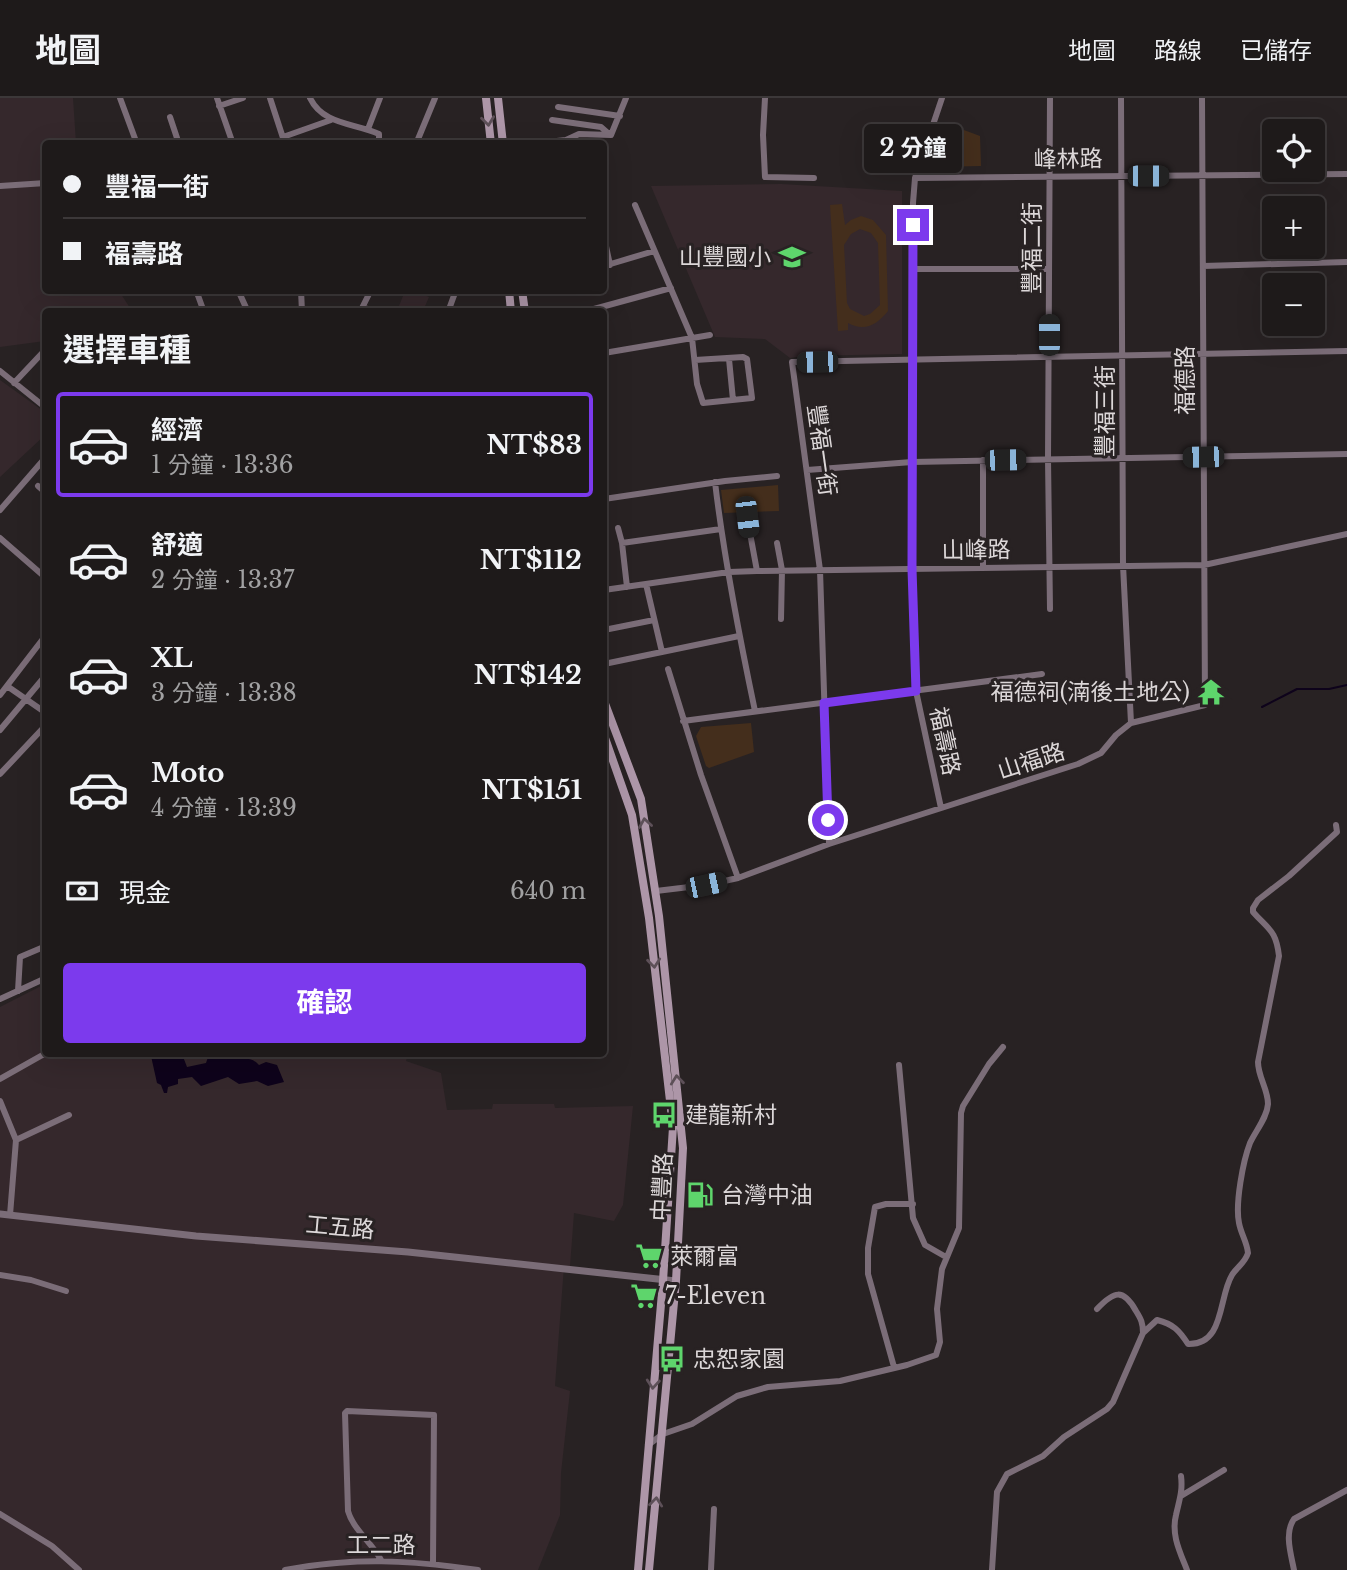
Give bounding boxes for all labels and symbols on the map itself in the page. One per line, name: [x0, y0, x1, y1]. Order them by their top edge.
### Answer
one-way arrow: [481, 115, 496, 127]
callout: 2 分鐘: [864, 123, 962, 172]
street label: 峰林路: [1033, 144, 1103, 174]
car: [1128, 166, 1170, 187]
street label: 豐福二街: [1018, 202, 1046, 294]
route end: [897, 209, 929, 241]
school or university icon: 山豐國小: [777, 242, 807, 272]
place label: 山豐國小: [679, 243, 771, 271]
car: [1039, 314, 1060, 356]
street label: 福德路: [1171, 346, 1199, 415]
car: [796, 351, 839, 373]
street label: 豐福三街: [1091, 365, 1119, 457]
street label: 豐福一街: [802, 402, 842, 498]
car: [1182, 446, 1225, 468]
car: [984, 449, 1027, 471]
car: [735, 495, 760, 539]
street label: 山峰路: [941, 535, 1011, 565]
temple icon: 福德祠(湳後土地公): [1196, 677, 1226, 707]
place label: 福德祠(湳後土地公): [991, 678, 1190, 706]
street label: 福壽路: [924, 704, 966, 778]
street label: 山福路: [994, 737, 1068, 785]
route start: [812, 804, 844, 836]
one-way arrow: [638, 818, 653, 829]
car: [684, 870, 729, 900]
one-way arrow: [646, 958, 661, 969]
one-way arrow: [670, 1074, 685, 1085]
bus stop icon: 建龍新村: [649, 1100, 679, 1130]
place label: 建龍新村: [685, 1101, 777, 1129]
street label: 中豐路: [646, 1152, 678, 1222]
fuel station icon: 台灣中油: [685, 1180, 715, 1210]
place label: 台灣中油: [721, 1181, 813, 1209]
street label: 工五路: [304, 1210, 376, 1244]
supermarket icon: 萊爾富: [634, 1241, 664, 1271]
place label: 萊爾富: [670, 1242, 739, 1270]
supermarket icon: 7-Eleven: [629, 1281, 659, 1311]
place label: 7-Eleven: [665, 1282, 766, 1310]
bus stop icon: 忠恕家園: [657, 1344, 687, 1374]
place label: 忠恕家園: [693, 1345, 785, 1373]
one-way arrow: [646, 1379, 661, 1390]
one-way arrow: [648, 1496, 663, 1507]
street label: 工二路: [347, 1531, 416, 1559]

